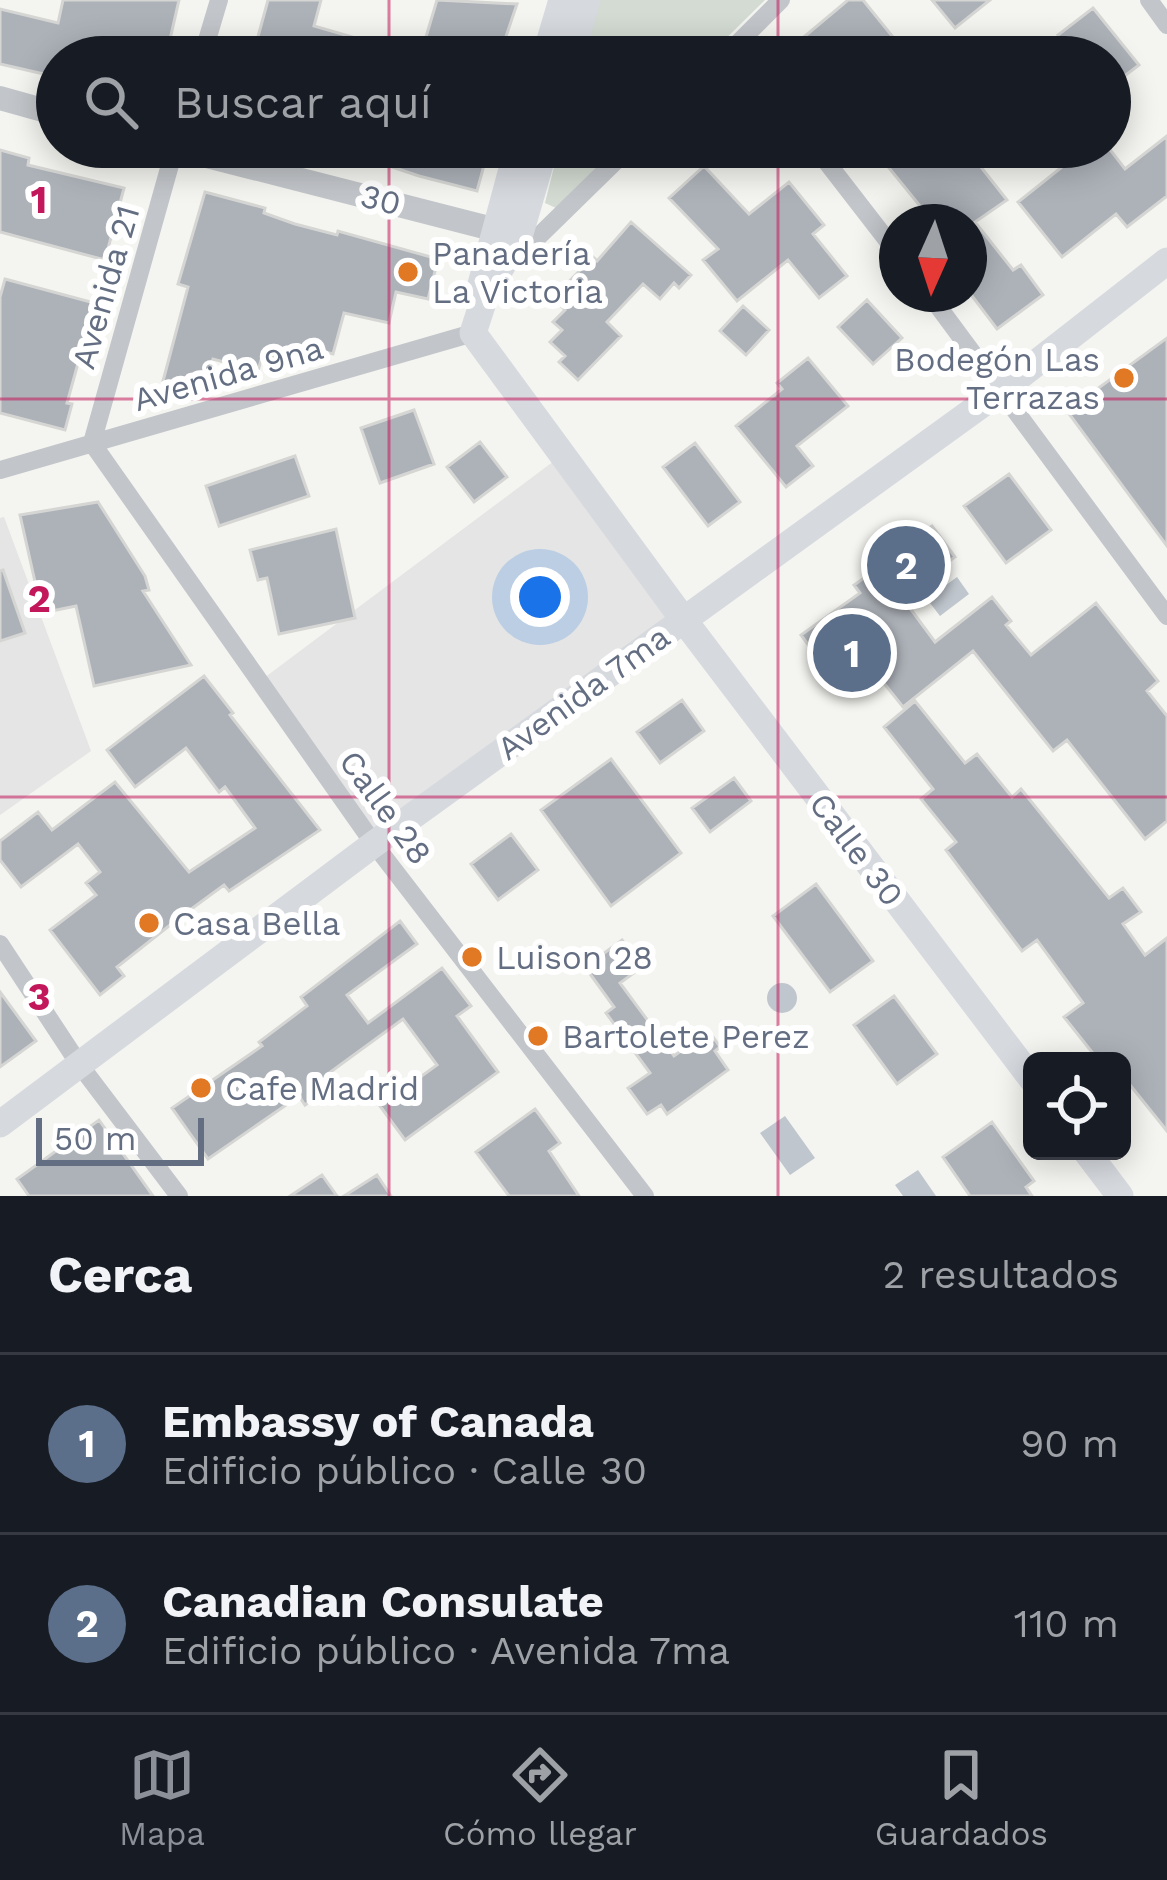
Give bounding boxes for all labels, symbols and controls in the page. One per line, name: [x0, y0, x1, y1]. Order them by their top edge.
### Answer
search box: [36, 36, 1131, 168]
icon: search: [78, 69, 144, 135]
text: Buscar aquí: [174, 76, 432, 129]
street label: 30: [357, 176, 405, 223]
text: 1: [31, 177, 47, 222]
street label: Avenida 21: [64, 201, 147, 373]
north arrow: [879, 204, 987, 312]
place label: Panadería La Victoria: [432, 234, 603, 311]
marker: Panadería La Victoria: [395, 259, 421, 285]
street label: Avenida 9na: [129, 328, 327, 419]
place label: Bodegón Las Terrazas: [894, 340, 1100, 417]
marker: Bodegón Las Terrazas: [1111, 365, 1137, 391]
pin: 2: [867, 520, 945, 610]
your location: [510, 567, 570, 627]
text: 2: [27, 576, 51, 621]
pin: 1: [813, 608, 891, 698]
street label: Avenida 7ma: [490, 617, 677, 768]
street label: Calle 28: [331, 743, 440, 872]
street label: Calle 30: [801, 785, 912, 914]
place label: Casa Bella: [173, 904, 340, 943]
marker: Casa Bella: [136, 910, 162, 936]
place label: Luison 28: [496, 938, 653, 977]
marker: Luison 28: [459, 944, 485, 970]
text: 3: [27, 974, 51, 1019]
place label: Bartolete Perez: [562, 1017, 810, 1056]
marker: Bartolete Perez: [525, 1023, 551, 1049]
map controls: [1023, 1052, 1131, 1160]
button: locate: [1023, 1052, 1131, 1160]
place label: Cafe Madrid: [225, 1069, 419, 1108]
marker: Cafe Madrid: [188, 1075, 214, 1101]
scale bar: [36, 1112, 204, 1165]
text: 50 m: [54, 1119, 136, 1158]
text: Cerca: [48, 1245, 192, 1304]
text: 2 resultados: [883, 1252, 1119, 1297]
text: Embassy of Canada: [162, 1395, 594, 1448]
text: 1: [79, 1421, 95, 1466]
text: 90 m: [1020, 1421, 1119, 1466]
text: Edificio público · Calle 30: [162, 1448, 647, 1493]
text: Canadian Consulate: [162, 1575, 604, 1628]
text: 2: [75, 1601, 99, 1646]
text: 110 m: [1014, 1601, 1119, 1646]
text: Edificio público · Avenida 7ma: [162, 1628, 730, 1673]
tab: Mapa: [119, 1742, 205, 1853]
tab: Cómo llegar: [443, 1742, 637, 1853]
tab: Guardados: [875, 1742, 1048, 1853]

